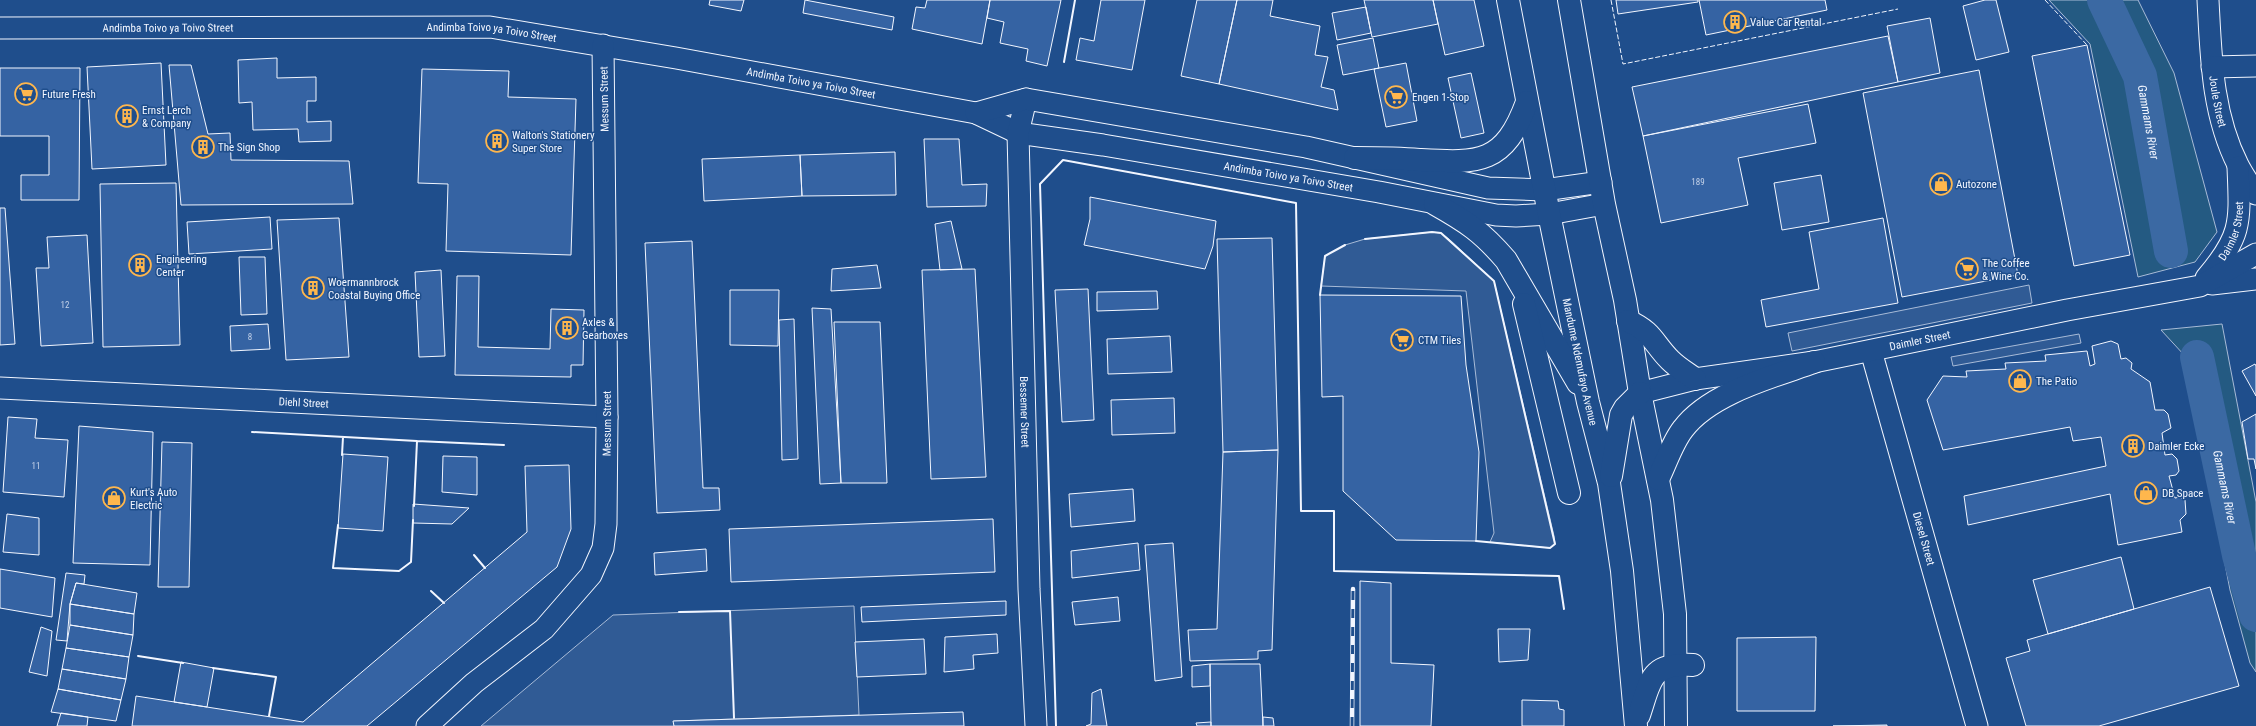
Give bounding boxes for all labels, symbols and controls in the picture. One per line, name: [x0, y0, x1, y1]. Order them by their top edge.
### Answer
building icon: Value Car Rental: [1722, 9, 1748, 35]
place label: Value Car Rental: [1750, 16, 1821, 29]
street label: Andimba Toivo ya Toivo Street: [427, 21, 557, 45]
street label: Andimba Toivo ya Toivo Street: [103, 22, 233, 35]
street label: Andimba Toivo ya Toivo Street: [746, 65, 877, 101]
street label: Messum Street: [597, 66, 612, 132]
street label: Joule Street: [2206, 75, 2229, 129]
supermarket icon: Future Fresh: [13, 81, 39, 107]
supermarket icon: Engen 1-Stop: [1383, 84, 1409, 110]
water label: Gammams River: [2135, 84, 2162, 161]
place label: Future Fresh: [42, 88, 96, 101]
place label: Engen 1-Stop: [1412, 91, 1469, 104]
building icon: Ernst Lerch & Company: [114, 103, 140, 129]
place label: Ernst Lerch & Company: [142, 104, 192, 130]
building icon: Walton's Stationery Super Store: [484, 128, 510, 154]
place label: Walton's Stationery Super Store: [512, 129, 595, 155]
building icon: The Sign Shop: [190, 134, 216, 160]
place label: The Sign Shop: [218, 141, 280, 154]
street label: Andimba Toivo ya Toivo Street: [1223, 160, 1354, 194]
shop icon: Autozone: [1928, 171, 1954, 197]
house number: 189: [1691, 177, 1705, 187]
place label: Autozone: [1956, 178, 1997, 191]
street label: Daimler Street: [2216, 201, 2246, 263]
building icon: Engineering Center: [127, 252, 153, 278]
place label: Engineering Center: [156, 253, 207, 279]
supermarket icon: The Coffee & Wine Co.: [1954, 256, 1980, 282]
place label: The Coffee & Wine Co.: [1982, 257, 2030, 283]
building icon: Woermannbrock Coastal Buying Office: [300, 275, 326, 301]
place label: Woermannbrock Coastal Buying Office: [328, 276, 420, 302]
street label: Mandume Ndemufayo Avenue: [1560, 297, 1600, 427]
house number: 12: [61, 300, 70, 310]
building icon: Axles & Gearboxes: [554, 315, 580, 341]
place label: Axles & Gearboxes: [582, 316, 628, 342]
supermarket icon: CTM Tiles: [1389, 327, 1415, 353]
street label: Daimler Street: [1888, 328, 1951, 353]
house number: 8: [248, 332, 252, 342]
place label: CTM Tiles: [1418, 334, 1461, 347]
shop icon: The Patio: [2007, 368, 2033, 394]
place label: The Patio: [2036, 375, 2078, 388]
street label: Bessemer Street: [1017, 376, 1032, 448]
street label: Messum Street: [601, 391, 614, 456]
street label: Diehl Street: [278, 395, 329, 411]
building icon: Daimler Ecke: [2120, 433, 2146, 459]
place label: Daimler Ecke: [2148, 440, 2204, 453]
water label: Gammams River: [2210, 449, 2239, 526]
house number: 11: [32, 461, 40, 471]
shop icon: DB Space: [2133, 480, 2159, 506]
shop icon: Kurt's Auto Electric: [101, 485, 127, 511]
place label: Kurt's Auto Electric: [130, 486, 178, 512]
place label: DB Space: [2162, 487, 2203, 500]
street label: Diesel Street: [1910, 511, 1937, 567]

